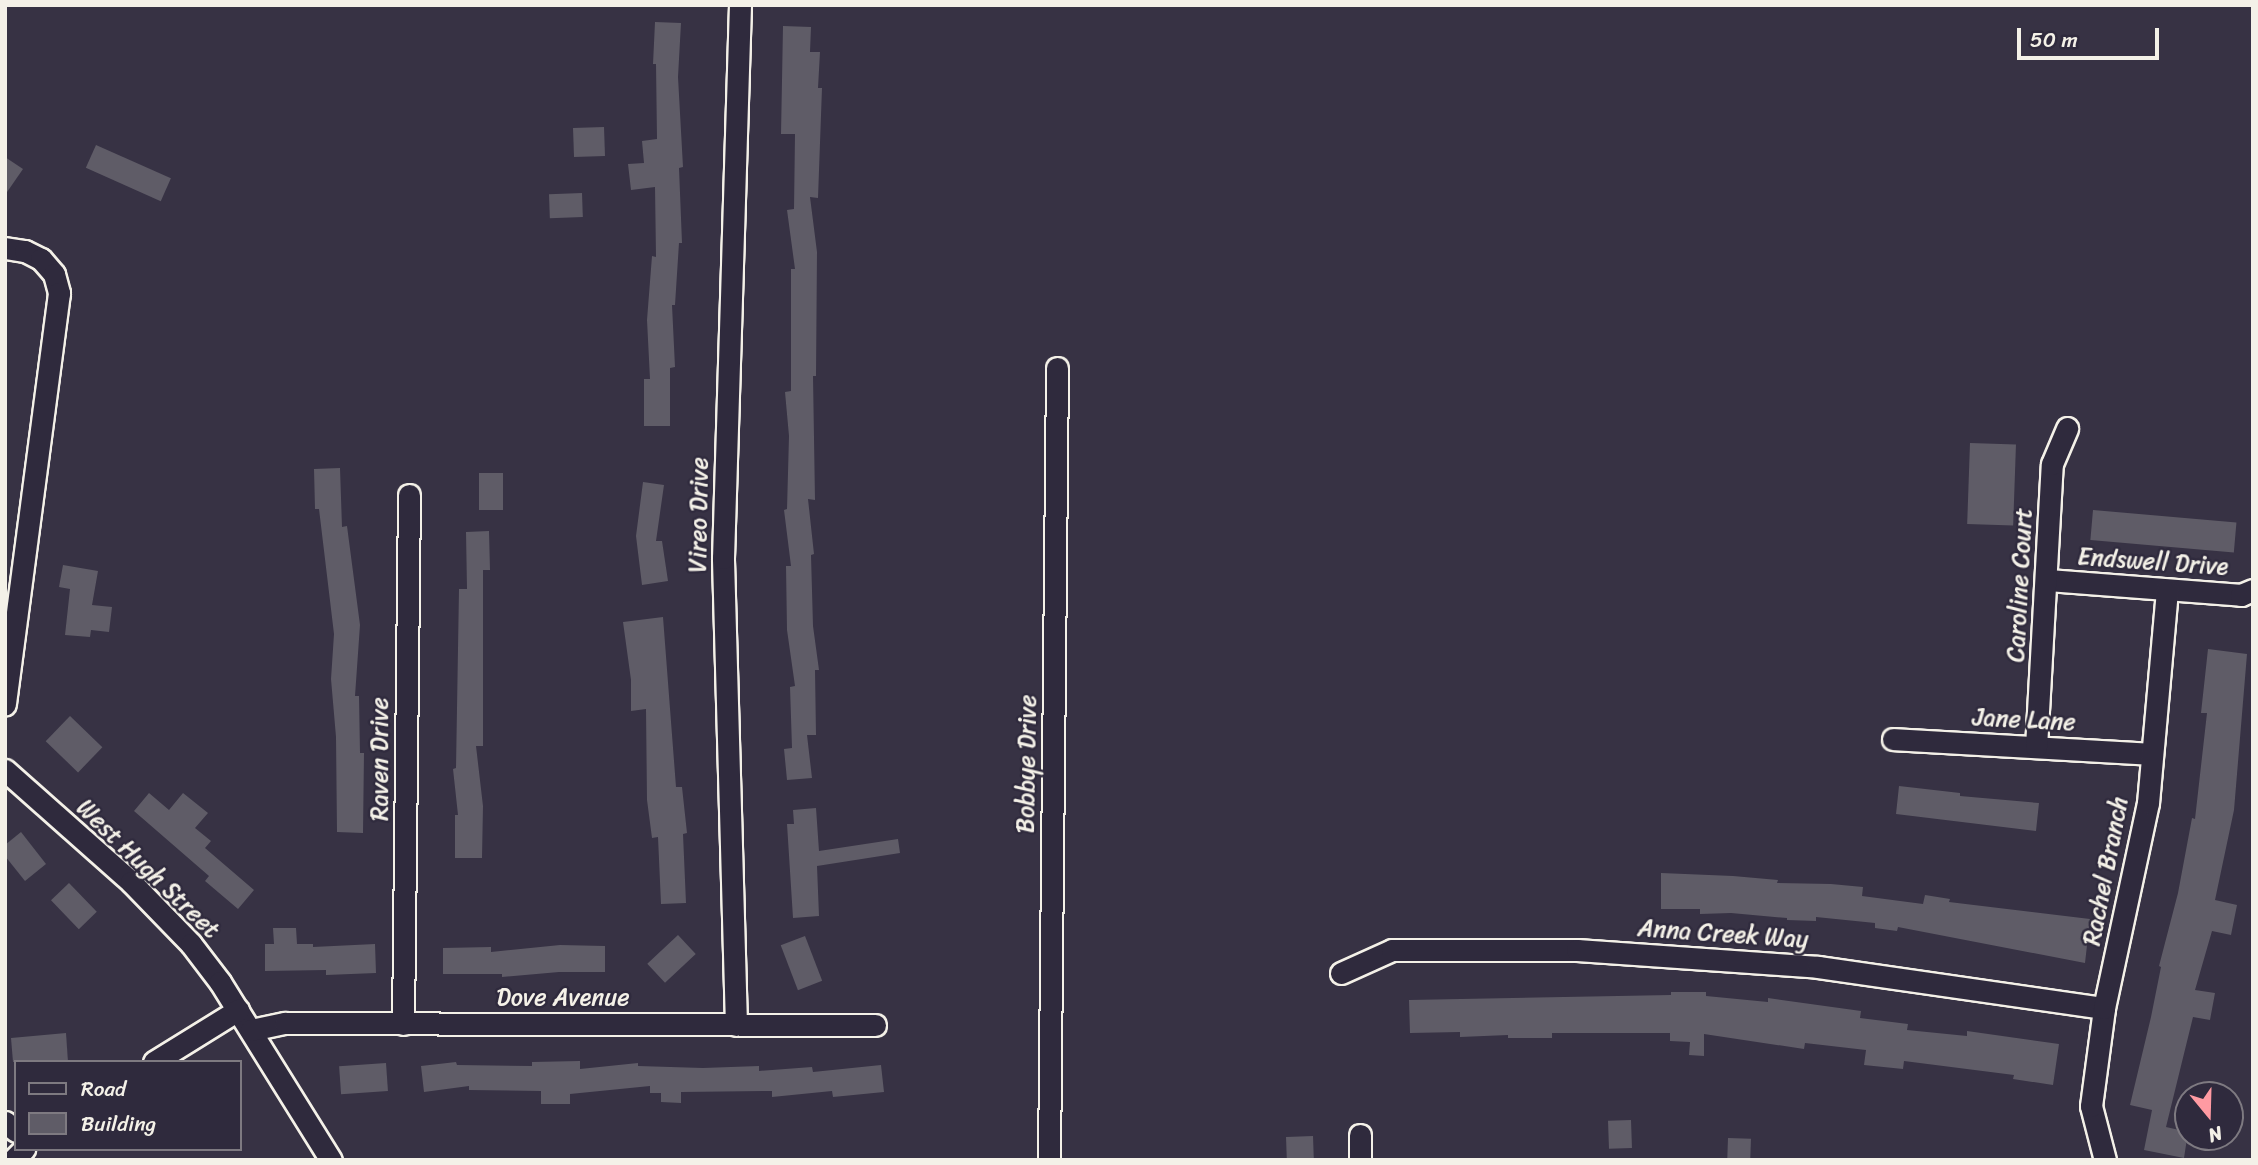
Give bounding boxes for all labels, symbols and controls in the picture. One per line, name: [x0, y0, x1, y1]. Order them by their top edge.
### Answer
scale bar: [2020, 14, 2162, 58]
text: 50 m: [2030, 21, 2078, 59]
street label: Vireo Drive: [684, 457, 714, 573]
street label: Caroline Court: [2002, 507, 2038, 663]
street label: Endswell Drive: [2076, 542, 2230, 582]
street label: Bobbye Drive: [1011, 695, 1043, 833]
street label: Raven Drive: [366, 697, 394, 821]
street label: Jane Lane: [1972, 703, 2076, 737]
street label: West Hugh Street: [70, 793, 226, 945]
street label: Rachel Branch: [2077, 794, 2135, 948]
street label: Anna Creek Way: [1637, 914, 1809, 954]
street label: Dove Avenue: [497, 984, 629, 1012]
legend: [14, 1060, 242, 1151]
text: Road: [81, 1070, 126, 1108]
north arrow: [2174, 1081, 2244, 1151]
text: Building: [81, 1105, 156, 1143]
text: N: [2204, 1117, 2227, 1152]

